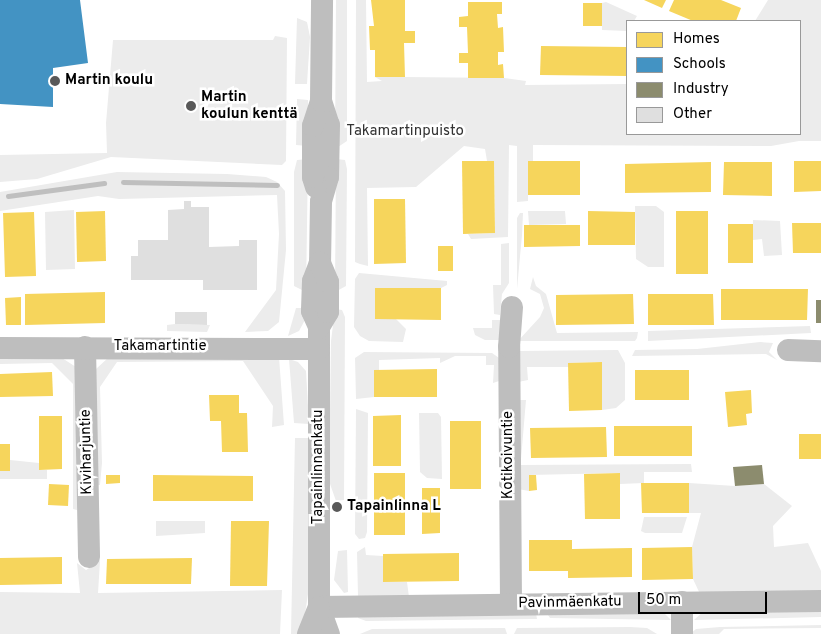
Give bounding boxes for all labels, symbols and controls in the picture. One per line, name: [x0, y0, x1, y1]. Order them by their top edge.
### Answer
legend: [626, 20, 801, 135]
text: Homes: [673, 30, 720, 49]
text: Schools: [673, 55, 726, 74]
place label: Martin koulu: [65, 72, 153, 90]
marker: Martin koulu: [49, 75, 61, 87]
text: Industry: [673, 80, 729, 99]
place label: Martin koulun kenttä: [201, 88, 298, 123]
marker: Martin koulun kenttä: [185, 100, 197, 112]
text: Other: [673, 105, 712, 124]
park label: Takamartinpuisto: [346, 123, 464, 141]
street label: Takamartintie: [114, 338, 206, 356]
street label: Kiviharjuntie: [77, 409, 97, 495]
street label: Tapainlinnankatu: [310, 409, 328, 525]
street label: Kotikoivuntie: [500, 411, 518, 499]
place label: Tapainlinna L: [347, 498, 441, 516]
marker: Tapainlinna L: [331, 501, 343, 513]
scale bar: [641, 582, 770, 614]
text: 50 m: [646, 591, 681, 610]
street label: Pavinmäenkatu: [518, 593, 622, 613]

